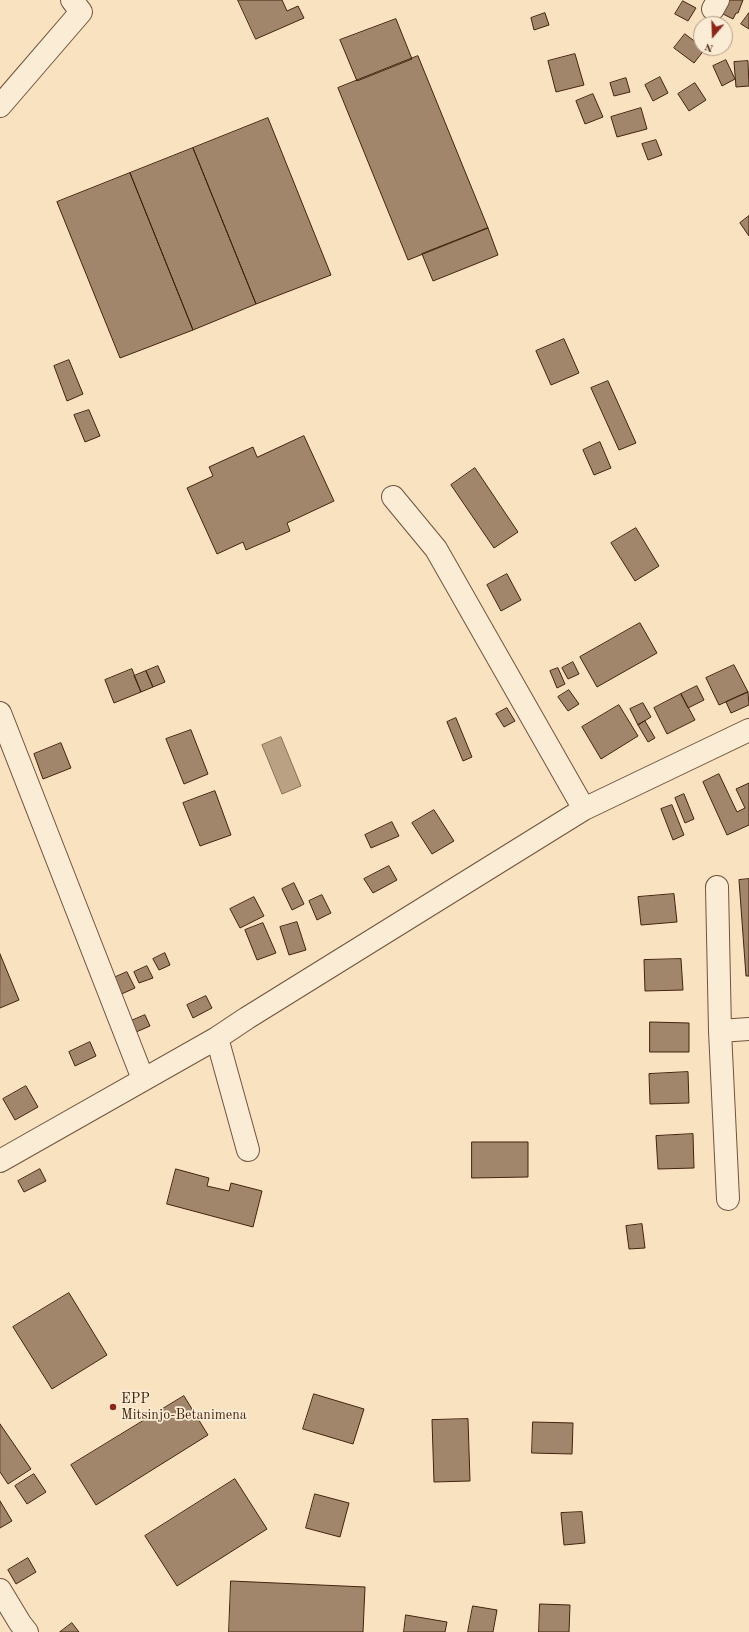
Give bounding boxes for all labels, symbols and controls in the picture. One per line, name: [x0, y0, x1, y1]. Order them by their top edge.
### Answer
north arrow: [693, 16, 733, 56]
text: N: [703, 40, 715, 53]
place label: EPP Mitsinjo-Betanimena: [121, 1391, 247, 1424]
marker: EPP Mitsinjo-Betanimena: [108, 1402, 118, 1412]

